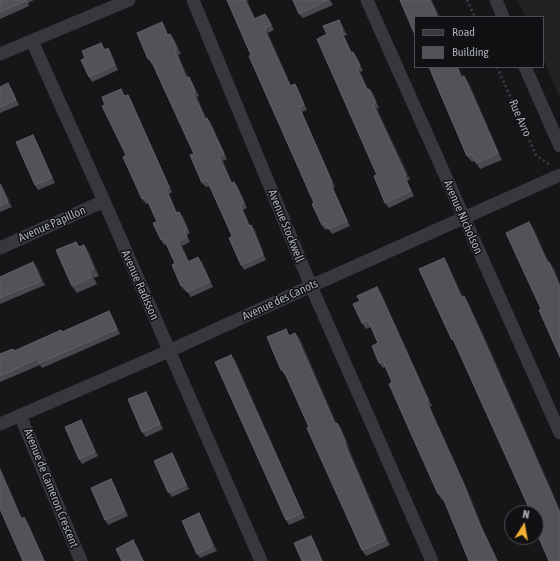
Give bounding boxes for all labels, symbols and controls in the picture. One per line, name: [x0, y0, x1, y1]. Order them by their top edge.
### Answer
legend: [414, 16, 544, 68]
text: Road: [452, 25, 475, 39]
text: Building: [452, 45, 489, 59]
street label: Rue Avro: [506, 97, 534, 139]
street label: Avenue Nicholson: [440, 178, 486, 256]
street label: Avenue Stockwell: [265, 187, 307, 265]
street label: Avenue Papillon: [16, 203, 88, 245]
street label: Avenue Radisson: [118, 248, 162, 322]
street label: Avenue des Canots: [240, 276, 320, 324]
street label: Avenue de Cameron Crescent: [21, 426, 81, 550]
north arrow: [504, 505, 544, 545]
text: N: [522, 508, 530, 521]

